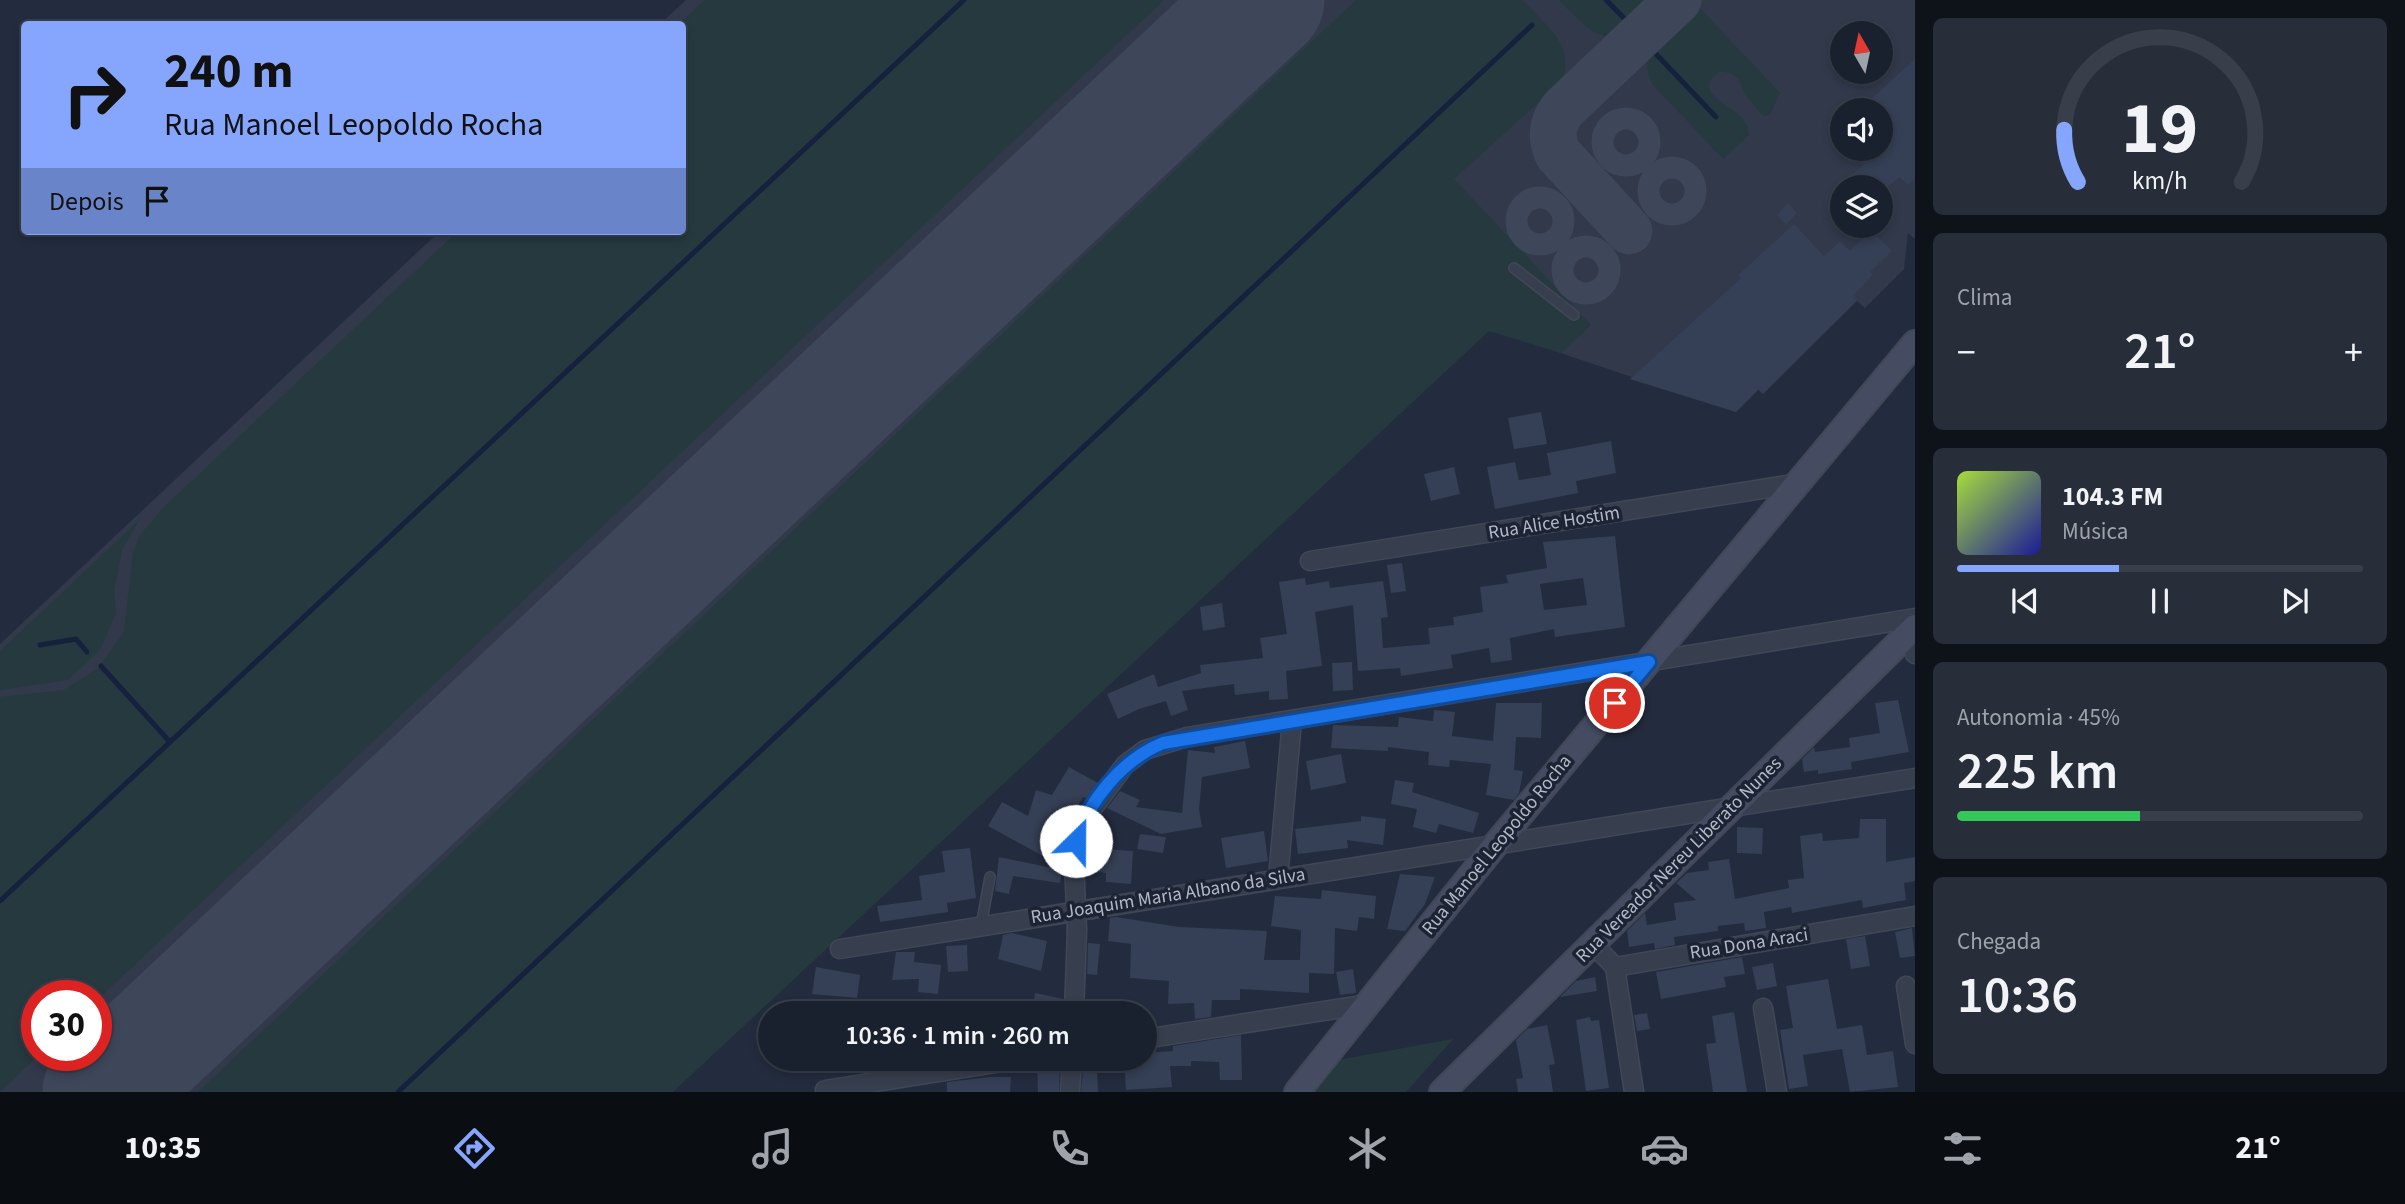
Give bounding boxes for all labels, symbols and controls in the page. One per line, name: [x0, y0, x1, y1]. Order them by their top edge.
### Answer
north arrow: [1830, 21, 1894, 84]
map controls: [1830, 21, 1893, 238]
text: 240 m: [164, 37, 293, 107]
icon: right: [49, 49, 140, 140]
text: 19: [2122, 78, 2198, 182]
button: sound: [1830, 98, 1893, 161]
text: Rua Manoel Leopoldo Rocha: [164, 102, 543, 148]
text: km/h: [2132, 163, 2188, 199]
button: layers: [1830, 175, 1893, 238]
icon: arrive: [138, 182, 176, 220]
text: Depois: [49, 183, 124, 220]
text: Clima: [1957, 281, 2012, 314]
text: 21°: [2124, 315, 2196, 389]
text: −: [1957, 326, 1976, 380]
text: +: [2344, 326, 2363, 380]
text: 104.3 FM: [2062, 478, 2163, 515]
street label: Rua Alice Hostim: [1486, 499, 1622, 547]
text: Música: [2062, 515, 2128, 548]
icon: previous: [2006, 582, 2044, 620]
icon: pause: [2141, 582, 2179, 620]
icon: next: [2276, 582, 2314, 620]
pin: [1585, 673, 1645, 733]
icon: arrive: [1596, 684, 1634, 722]
text: Autonomia · 45%: [1957, 701, 2120, 734]
text: 225 km: [1957, 735, 2118, 809]
street label: Rua Manoel Leopoldo Rocha: [1416, 749, 1578, 941]
street label: Rua Vereador Nereu Liberato Nunes: [1570, 751, 1788, 969]
position arrow: [1039, 804, 1113, 878]
street label: Rua Joaquim Maria Albano da Silva: [1029, 861, 1307, 931]
street label: Rua Dona Araci: [1688, 921, 1810, 967]
text: Chegada: [1957, 925, 2041, 958]
text: 10:36: [1957, 959, 2078, 1033]
speed limit sign: 30: [21, 980, 112, 1071]
text: 10:36 · 1 min · 260 m: [845, 1017, 1070, 1054]
icon: directions: [450, 1124, 499, 1173]
icon: music: [748, 1124, 797, 1173]
icon: phone: [1045, 1124, 1094, 1173]
icon: climate: [1343, 1124, 1392, 1173]
icon: car: [1640, 1124, 1689, 1173]
icon: filters: [1938, 1124, 1987, 1173]
text: 10:35: [124, 1125, 201, 1171]
text: 21°: [2235, 1125, 2281, 1171]

